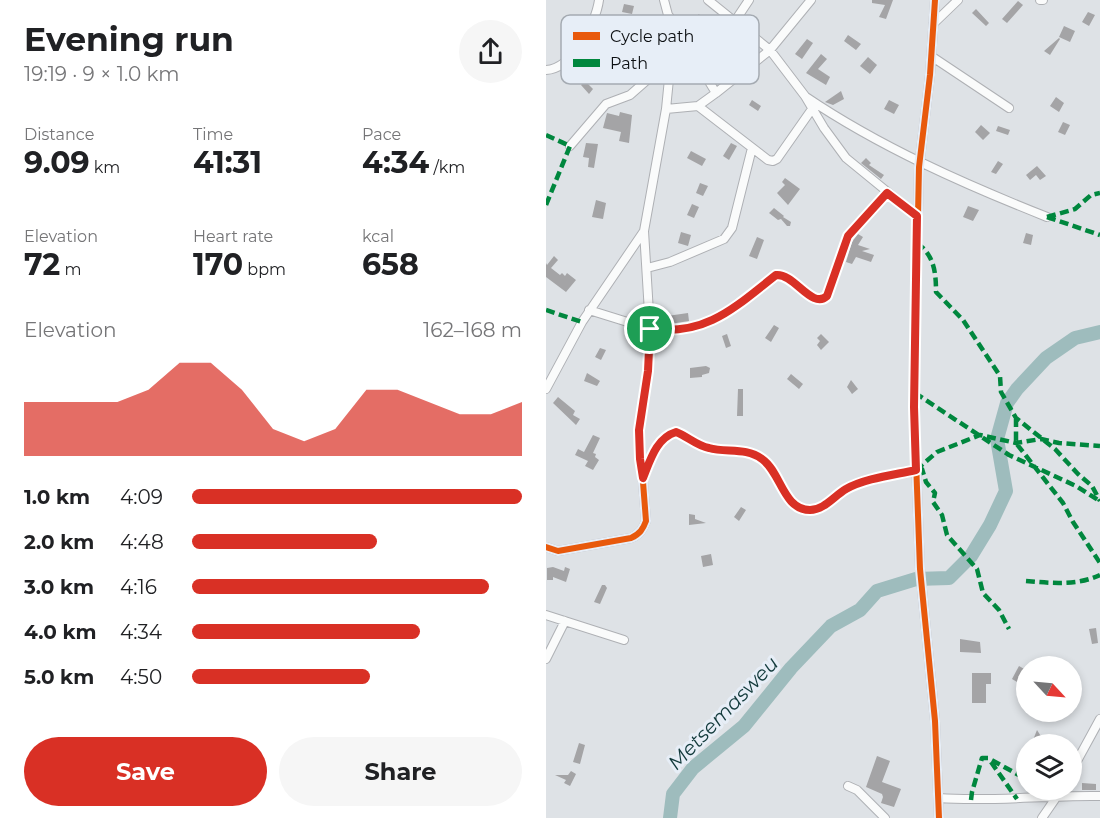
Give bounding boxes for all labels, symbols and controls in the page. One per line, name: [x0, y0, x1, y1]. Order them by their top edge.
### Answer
legend: [561, 15, 759, 84]
text: Evening run: [24, 19, 234, 59]
button: share: [459, 20, 522, 83]
text: Cycle path: [610, 27, 694, 46]
text: Path: [610, 54, 648, 73]
text: 19:19 · 9 × 1.0 km: [24, 62, 179, 86]
text: Distance: [24, 125, 94, 144]
text: Time: [193, 125, 233, 144]
text: Pace: [362, 125, 401, 144]
text: 9.09: [24, 144, 90, 181]
text: 41:31: [193, 144, 262, 181]
text: 4:34: [362, 144, 429, 181]
text: km: [90, 158, 120, 177]
text: /km: [429, 158, 465, 177]
text: Elevation: [24, 227, 98, 246]
text: Heart rate: [193, 227, 273, 246]
text: kcal: [362, 227, 394, 246]
text: 72: [24, 246, 60, 283]
text: 170: [193, 246, 243, 283]
text: 658: [362, 246, 419, 283]
text: m: [60, 260, 81, 279]
text: bpm: [243, 260, 286, 279]
pin: [624, 303, 675, 354]
icon: arrive: [633, 312, 666, 345]
text: Elevation: [24, 318, 116, 342]
text: 162–168 m: [423, 318, 522, 342]
text: 1.0 km: [24, 485, 90, 509]
text: 4:09: [120, 485, 163, 509]
text: 2.0 km: [24, 530, 94, 554]
text: 4:48: [120, 530, 164, 554]
text: 3.0 km: [24, 575, 94, 599]
text: 4:16: [120, 575, 157, 599]
text: 4.0 km: [24, 620, 96, 644]
text: 4:34: [120, 620, 162, 644]
water label: Metsemasweu: [663, 651, 783, 775]
north arrow: [1016, 656, 1082, 722]
map controls: [1016, 656, 1082, 800]
text: 5.0 km: [24, 665, 94, 689]
text: 4:50: [120, 665, 162, 689]
button: layers: [1016, 734, 1082, 800]
button: Save: [24, 737, 267, 806]
button: Share: [279, 737, 522, 806]

